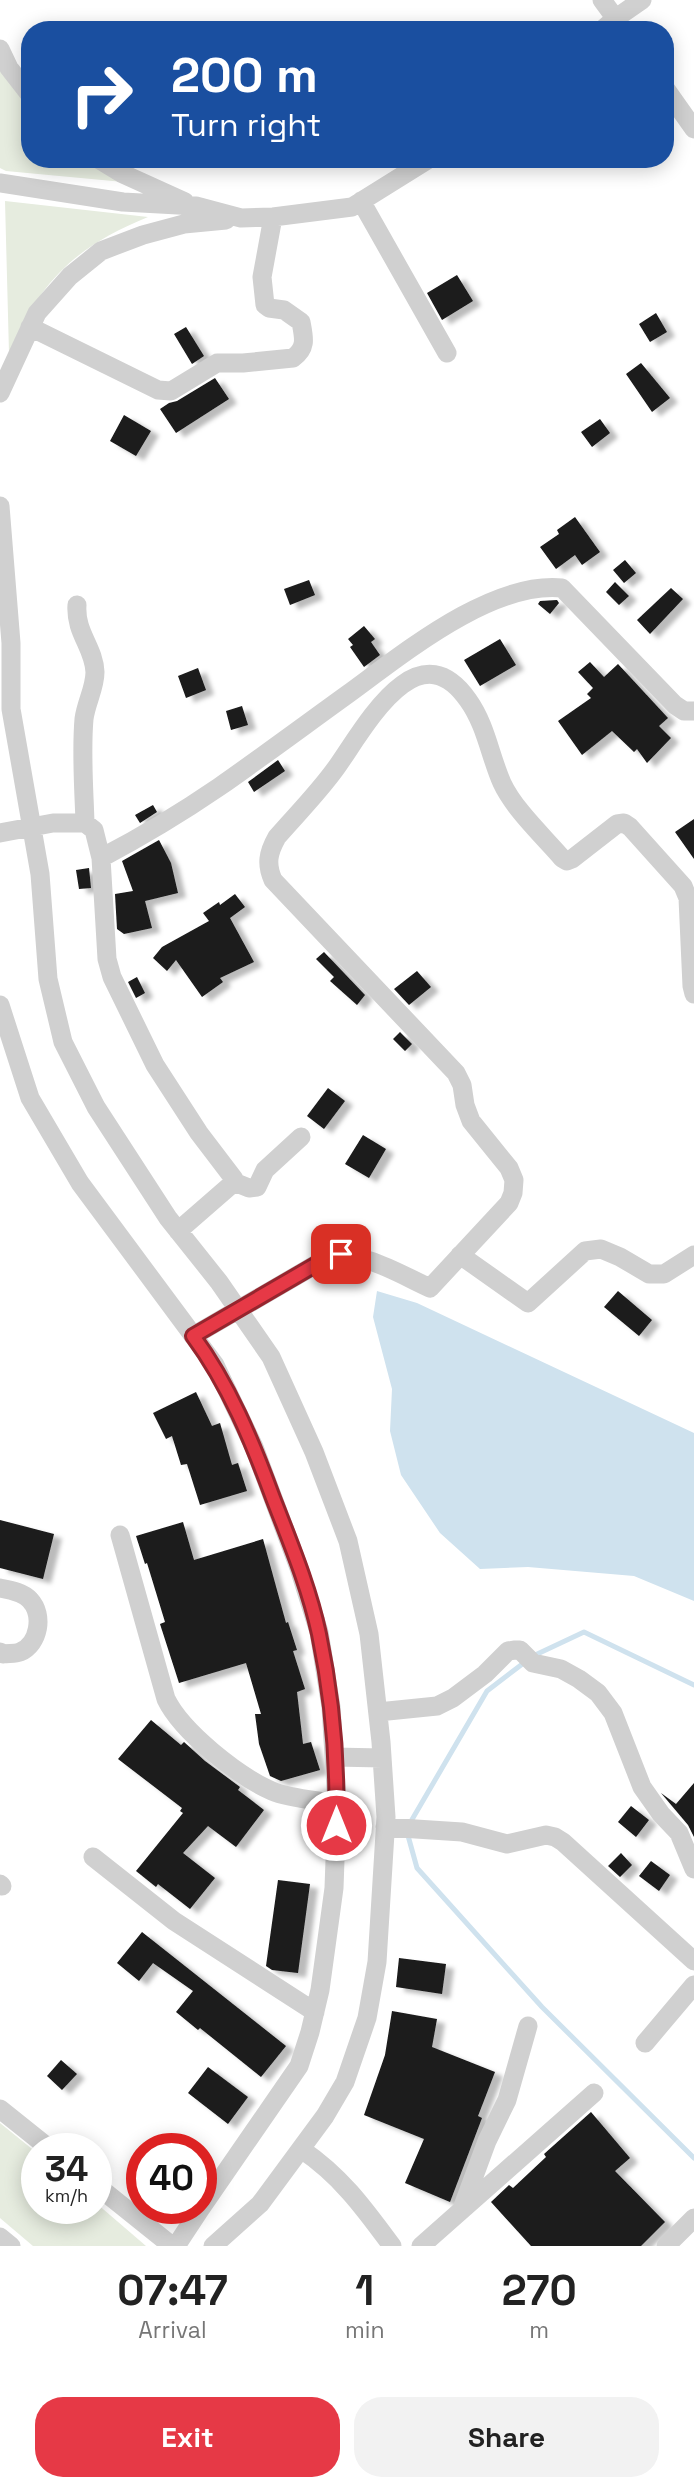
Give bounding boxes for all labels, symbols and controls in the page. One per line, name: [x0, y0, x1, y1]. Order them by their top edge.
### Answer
text: 200 m: [171, 44, 318, 106]
icon: right: [56, 49, 147, 140]
text: Turn right: [171, 105, 321, 145]
pin: [311, 1224, 371, 1284]
icon: arrive: [322, 1235, 360, 1273]
position arrow: [299, 1788, 373, 1862]
speed limit sign: 40: [126, 2133, 217, 2224]
text: 34: [45, 2147, 88, 2191]
text: km/h: [45, 2184, 88, 2207]
text: 07:47: [117, 2264, 228, 2317]
text: 1: [355, 2264, 374, 2317]
text: 270: [502, 2264, 577, 2317]
text: Arrival: [138, 2315, 207, 2345]
text: min: [345, 2315, 385, 2345]
text: m: [529, 2315, 549, 2345]
button: Exit: [35, 2397, 340, 2477]
button: Share: [354, 2397, 659, 2477]

